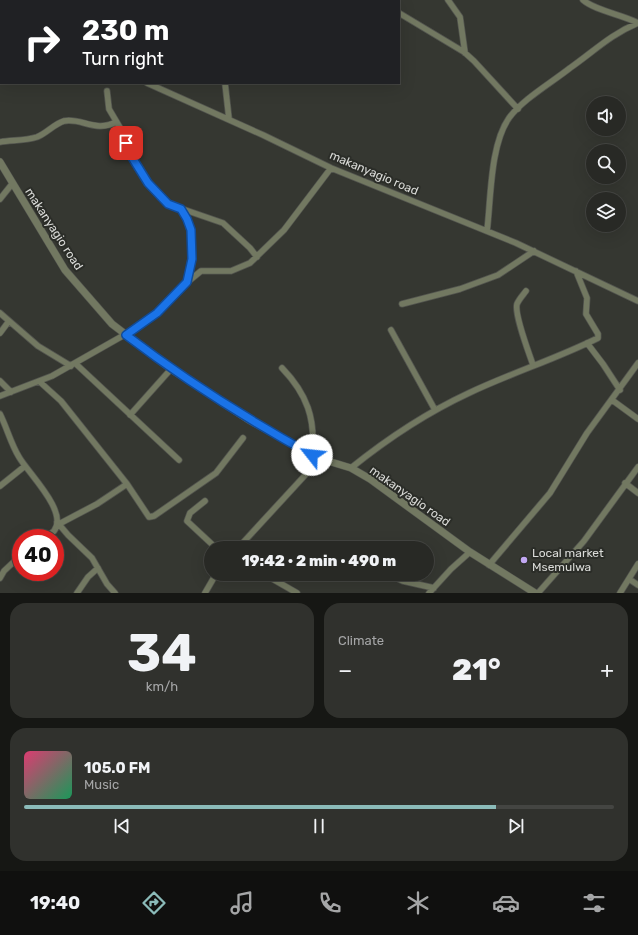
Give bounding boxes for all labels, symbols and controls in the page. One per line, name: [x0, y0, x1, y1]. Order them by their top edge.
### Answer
text: 230 m: [82, 14, 169, 47]
icon: right: [16, 16, 68, 68]
text: Turn right: [82, 48, 164, 70]
map controls: [586, 96, 626, 232]
button: sound: [586, 96, 626, 136]
pin: [109, 126, 143, 160]
icon: arrive: [115, 132, 137, 154]
button: search: [586, 144, 626, 184]
street label: makanyagio road: [328, 148, 420, 198]
street label: makanyagio road: [22, 185, 86, 273]
button: layers: [586, 192, 626, 232]
position arrow: [291, 434, 333, 476]
street label: makanyagio road: [367, 463, 453, 529]
speed limit sign: 40: [12, 529, 64, 581]
place label: Local market Msemulwa: [532, 546, 604, 574]
text: 19:42 · 2 min · 490 m: [242, 552, 396, 570]
marker: Local market Msemulwa: [519, 555, 529, 565]
text: 34: [127, 622, 197, 684]
text: Climate: [338, 633, 384, 648]
text: 21°: [452, 652, 501, 688]
text: −: [338, 657, 352, 684]
text: +: [600, 657, 614, 684]
text: km/h: [146, 679, 178, 694]
text: 105.0 FM: [84, 759, 151, 777]
text: Music: [84, 777, 119, 792]
icon: previous: [111, 815, 133, 837]
icon: pause: [308, 815, 330, 837]
icon: next: [505, 815, 527, 837]
icon: directions: [140, 889, 168, 917]
icon: music: [228, 889, 256, 917]
icon: phone: [316, 889, 344, 917]
icon: climate: [404, 889, 432, 917]
icon: car: [492, 889, 520, 917]
icon: filters: [580, 889, 608, 917]
text: 19:40: [30, 892, 80, 914]

